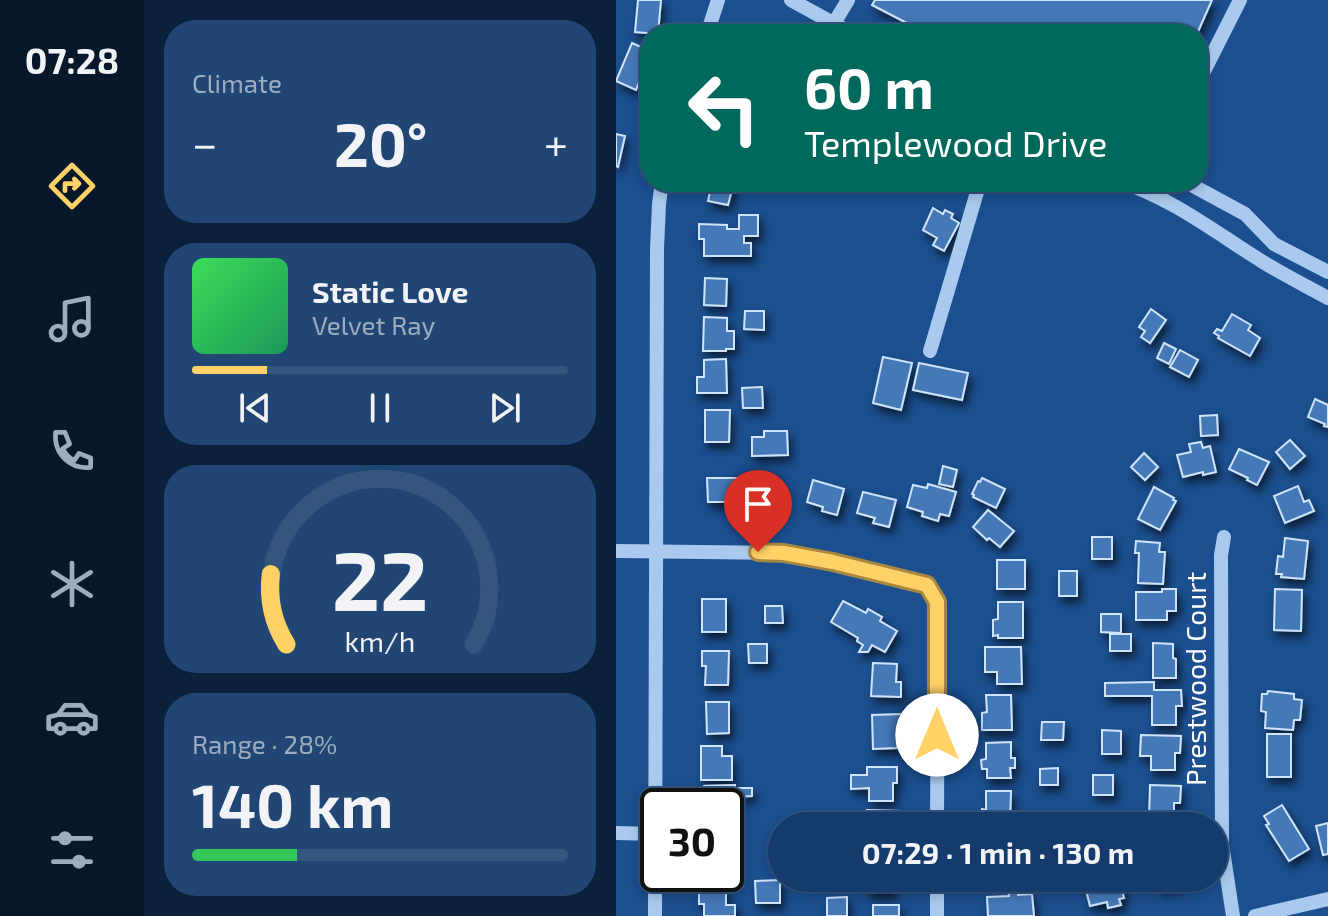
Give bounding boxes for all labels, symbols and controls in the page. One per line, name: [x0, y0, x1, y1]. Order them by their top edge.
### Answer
text: 07:28: [25, 38, 119, 81]
text: 60 m: [804, 53, 934, 120]
icon: left: [672, 56, 776, 160]
text: Climate: [192, 67, 282, 98]
text: 20°: [334, 107, 427, 179]
text: −: [192, 116, 218, 169]
text: +: [544, 116, 568, 169]
text: Templewood Drive: [804, 121, 1107, 164]
icon: directions: [44, 158, 100, 214]
text: Static Love: [312, 273, 468, 309]
icon: music: [44, 291, 100, 347]
text: Velvet Ray: [312, 309, 435, 340]
icon: previous: [233, 386, 277, 430]
icon: pause: [358, 386, 402, 430]
icon: next: [483, 386, 527, 430]
icon: phone: [44, 423, 100, 479]
pin: [724, 470, 792, 552]
icon: arrive: [736, 482, 780, 526]
text: 22: [332, 528, 428, 628]
icon: climate: [44, 556, 100, 612]
street label: Prestwood Court: [1178, 572, 1212, 786]
text: km/h: [345, 624, 415, 659]
icon: car: [44, 689, 100, 745]
position arrow: [895, 693, 979, 777]
text: Range · 28%: [192, 728, 337, 759]
text: 140 km: [192, 768, 393, 840]
speed limit sign: 30: [640, 788, 744, 892]
icon: filters: [44, 822, 100, 878]
text: 07:29 · 1 min · 130 m: [862, 834, 1134, 870]

